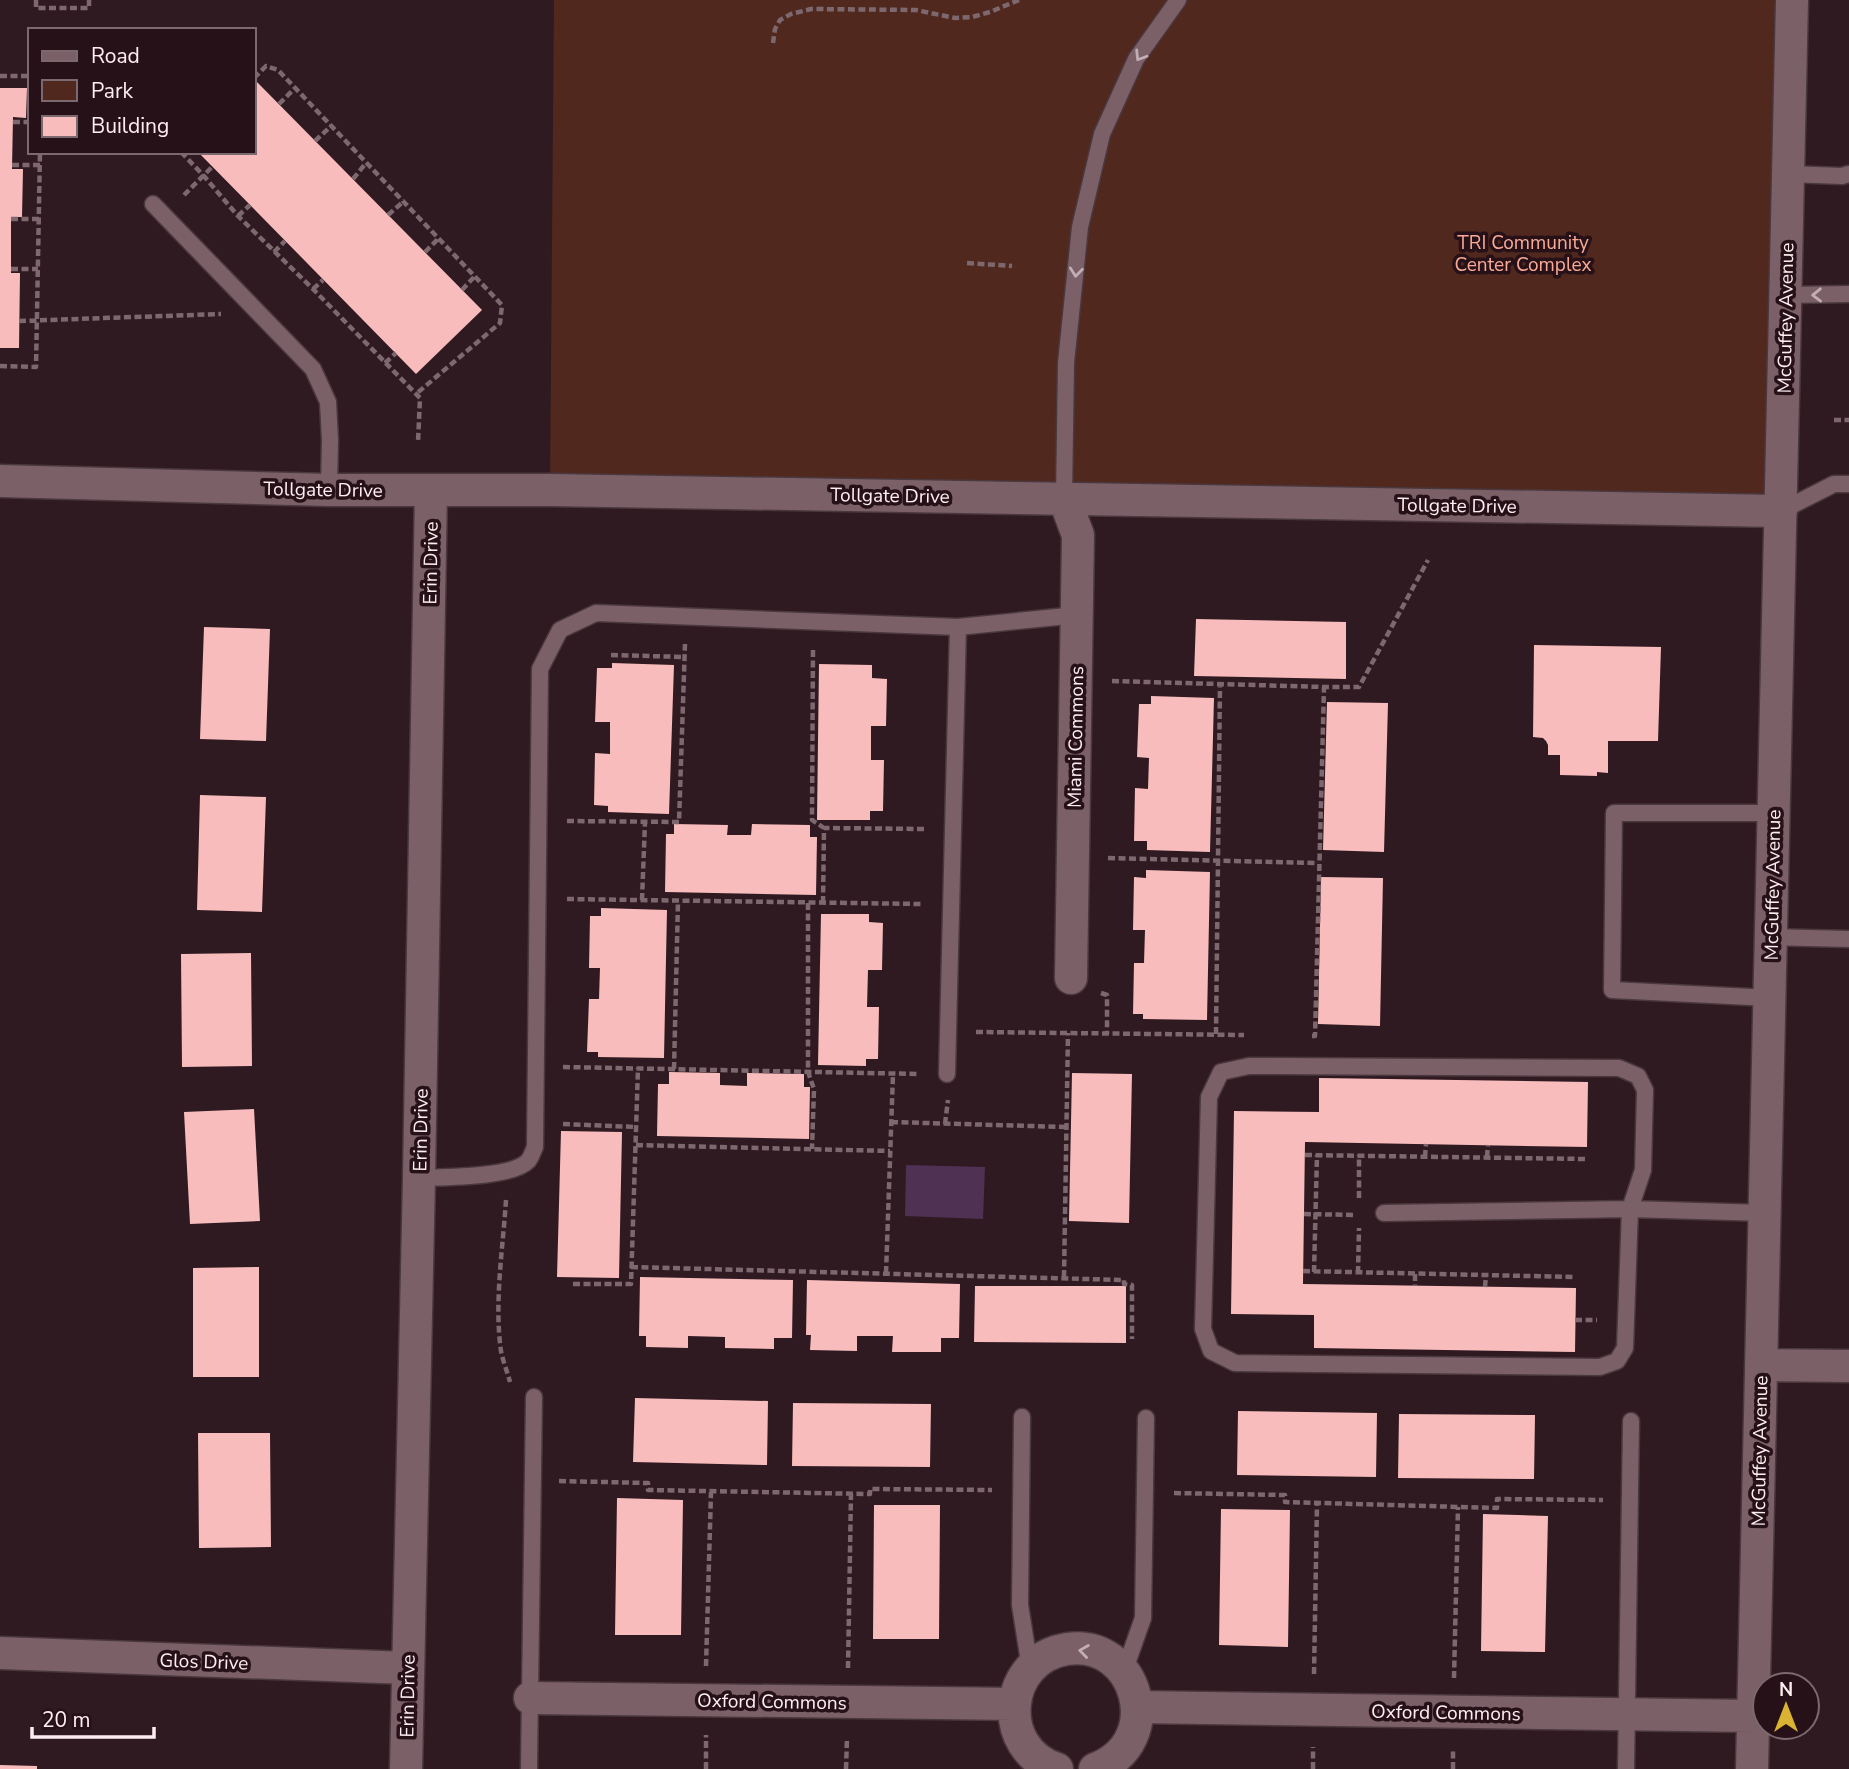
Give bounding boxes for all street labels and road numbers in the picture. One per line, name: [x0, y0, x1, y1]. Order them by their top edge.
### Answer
street label: McGuffey Avenue: [1772, 242, 1800, 394]
street label: Tollgate Drive: [263, 476, 383, 504]
street label: Tollgate Drive: [830, 482, 950, 510]
street label: Tollgate Drive: [1397, 492, 1517, 520]
street label: Erin Drive: [417, 521, 445, 605]
street label: Miami Commons: [1062, 666, 1090, 808]
street label: McGuffey Avenue: [1759, 809, 1787, 961]
street label: Erin Drive: [407, 1088, 435, 1172]
street label: McGuffey Avenue: [1746, 1375, 1774, 1527]
street label: Glos Drive: [159, 1647, 249, 1677]
street label: Erin Drive: [394, 1654, 422, 1738]
street label: Oxford Commons: [697, 1688, 847, 1716]
street label: Oxford Commons: [1371, 1699, 1521, 1727]

